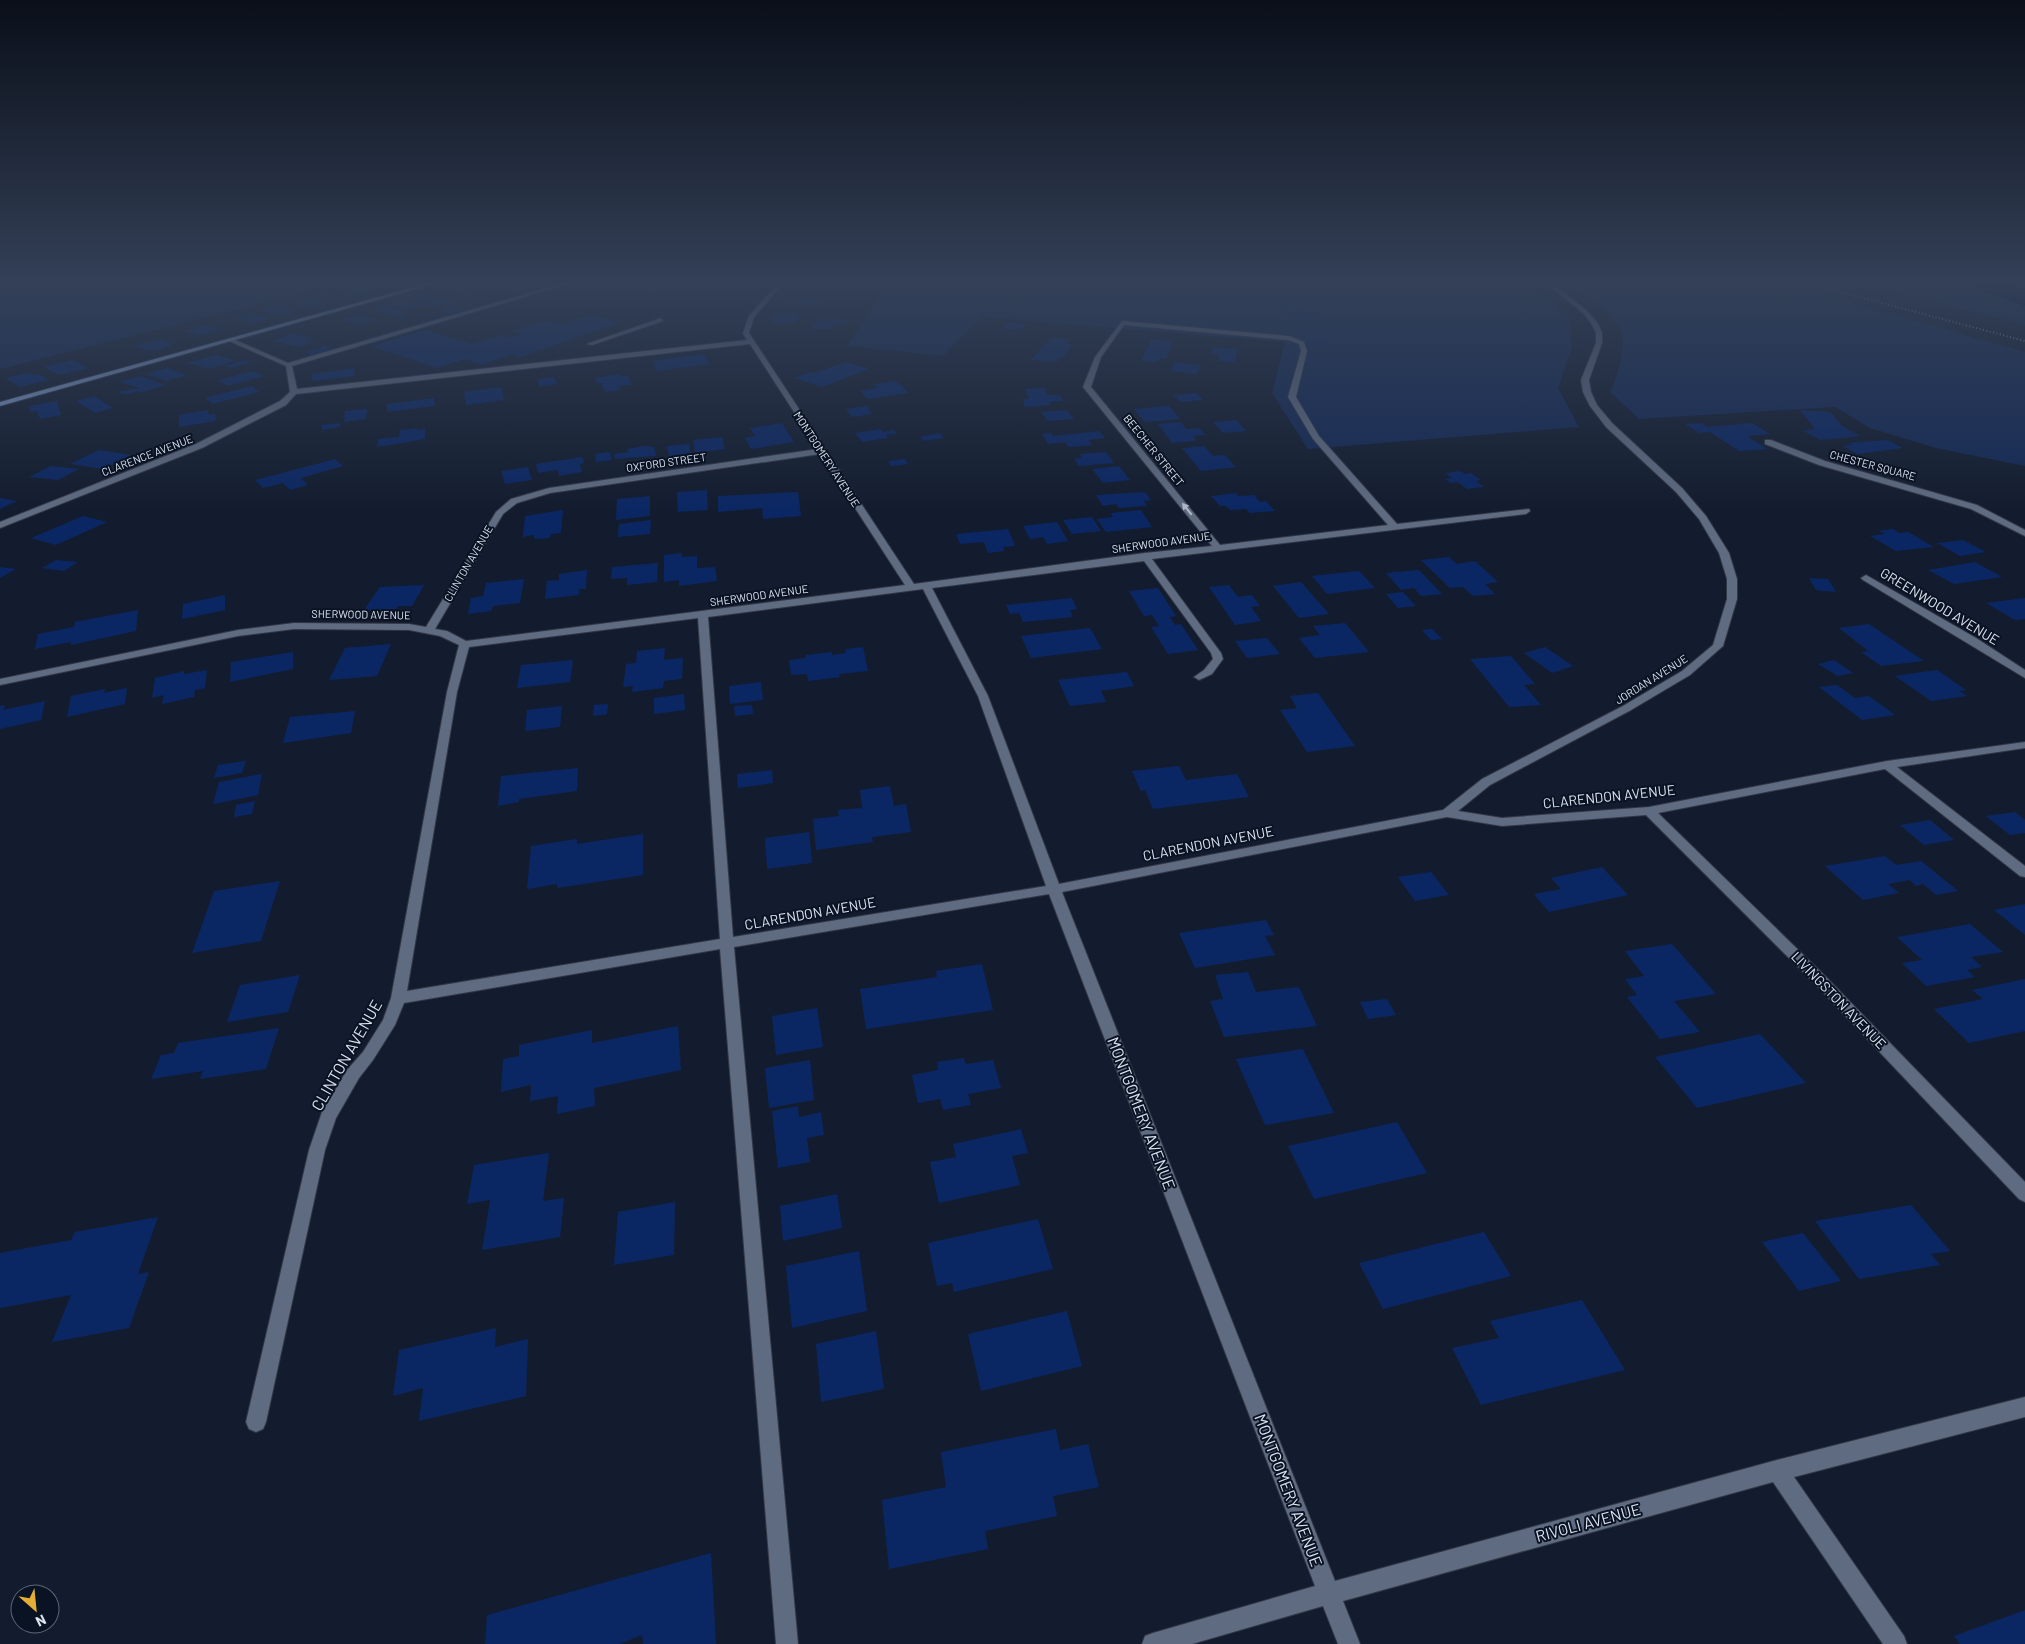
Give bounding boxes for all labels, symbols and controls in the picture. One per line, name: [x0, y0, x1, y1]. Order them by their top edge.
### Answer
street label: MONTGOMERY AVENUE: [791, 409, 863, 510]
street label: BEECHER STREET: [1121, 412, 1187, 488]
street label: CLARENCE AVENUE: [99, 431, 195, 478]
street label: CHESTER SQUARE: [1829, 447, 1918, 483]
street label: OXFORD STREET: [625, 450, 707, 474]
one-way arrow: [1181, 503, 1192, 516]
street label: CLINTON AVENUE: [441, 522, 495, 603]
street label: SHERWOOD AVENUE: [1111, 529, 1211, 555]
street label: GREENWOOD AVENUE: [1877, 564, 2003, 648]
street label: SHERWOOD AVENUE: [709, 582, 809, 608]
street label: SHERWOOD AVENUE: [311, 607, 411, 621]
street label: JORDAN AVENUE: [1612, 651, 1690, 706]
street label: CLARENDON AVENUE: [1542, 781, 1676, 811]
street label: CLARENDON AVENUE: [1141, 822, 1275, 864]
street label: CLARENDON AVENUE: [743, 893, 877, 933]
street label: LIVINGSTON AVENUE: [1788, 948, 1890, 1052]
street label: CLINTON AVENUE: [307, 996, 385, 1114]
street label: MONTGOMERY AVENUE: [1104, 1034, 1180, 1192]
street label: MONTGOMERY AVENUE: [1251, 1411, 1327, 1569]
street label: RIVOLI AVENUE: [1533, 1499, 1643, 1545]
north arrow: [10, 1584, 60, 1634]
text: N: [33, 1611, 49, 1631]

